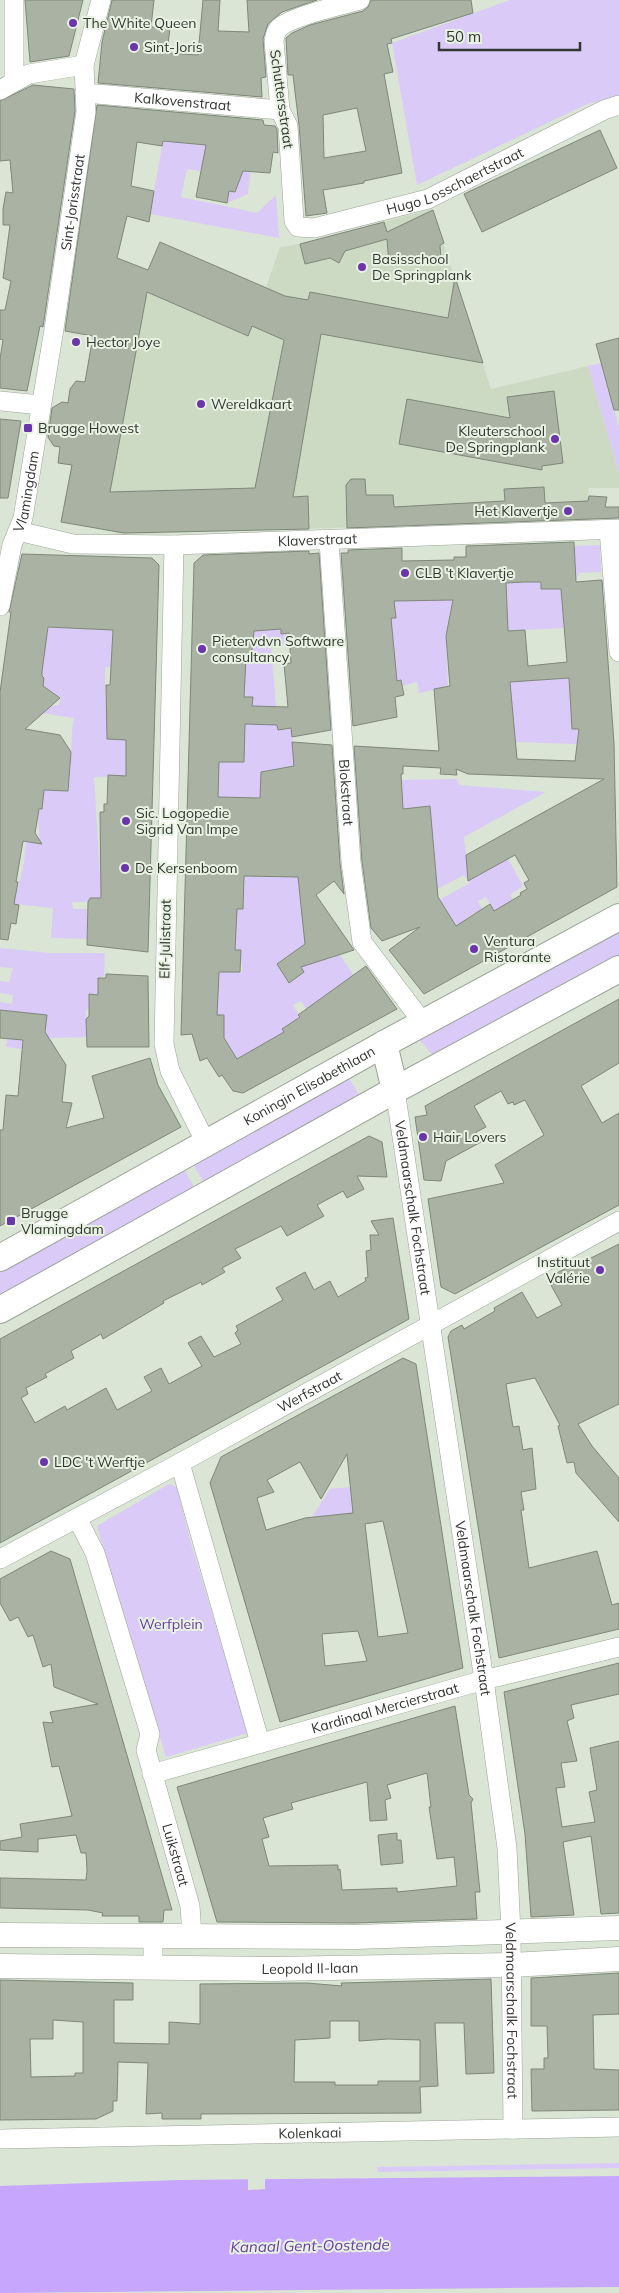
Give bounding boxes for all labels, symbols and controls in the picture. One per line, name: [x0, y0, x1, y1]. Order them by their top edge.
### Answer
place label: The White Queen: [83, 14, 196, 32]
marker: The White Queen: [67, 17, 79, 29]
scale bar: [439, 20, 580, 52]
text: 50 m: [446, 27, 481, 46]
place label: Sint-Joris: [144, 38, 203, 56]
marker: Sint-Joris: [128, 41, 140, 53]
street label: Schuttersstraat: [266, 48, 298, 150]
street label: Kalkovenstraat: [133, 88, 232, 115]
street label: Hugo Losschaertstraat: [384, 143, 526, 218]
street label: Sint-Jorisstraat: [57, 153, 89, 252]
place label: Basisschool De Springplank: [372, 250, 472, 284]
marker: Basisschool De Springplank: [356, 261, 368, 273]
place label: Hector Joye: [86, 333, 160, 351]
marker: Hector Joye: [70, 336, 82, 348]
place label: Wereldkaart: [211, 395, 292, 413]
marker: Wereldkaart: [195, 398, 207, 410]
place label: Brugge Howest: [38, 419, 139, 437]
marker: Brugge Howest: [22, 422, 34, 434]
place label: Kleuterschool De Springplank: [446, 422, 546, 456]
marker: Kleuterschool De Springplank: [549, 433, 561, 445]
street label: Vlamingdam: [9, 449, 43, 535]
place label: Het Klavertje: [474, 502, 558, 520]
marker: Het Klavertje: [562, 505, 574, 517]
street label: Klaverstraat: [278, 529, 357, 550]
place label: CLB 't Klavertje: [415, 564, 514, 582]
marker: CLB 't Klavertje: [399, 567, 411, 579]
place label: Pietervdvn Software consultancy: [212, 632, 344, 666]
marker: Pietervdvn Software consultancy: [196, 643, 208, 655]
street label: Blokstraat: [335, 759, 357, 826]
place label: Sic. Logopedie Sigrid Van Impe: [136, 804, 238, 838]
marker: Sic. Logopedie Sigrid Van Impe: [120, 815, 132, 827]
place label: De Kersenboom: [135, 859, 238, 877]
marker: De Kersenboom: [119, 862, 131, 874]
street label: Elf-Julistraat: [155, 899, 175, 979]
place label: Ventura Ristorante: [484, 932, 551, 966]
marker: Ventura Ristorante: [468, 943, 480, 955]
street label: Koningin Elisabethlaan: [240, 1042, 378, 1130]
street label: Veldmaarschalk Fochstraat: [391, 1119, 435, 1296]
place label: Hair Lovers: [433, 1128, 507, 1146]
marker: Hair Lovers: [417, 1131, 429, 1143]
place label: Brugge Vlamingdam: [21, 1204, 104, 1238]
marker: Brugge Vlamingdam: [5, 1215, 17, 1227]
place label: Instituut Valérie: [537, 1253, 590, 1287]
marker: Instituut Valérie: [594, 1264, 606, 1276]
street label: Werfstraat: [274, 1366, 345, 1417]
place label: LDC 't Werftje: [54, 1453, 145, 1471]
marker: LDC 't Werftje: [38, 1456, 50, 1468]
street label: Veldmaarschalk Fochstraat: [451, 1520, 495, 1697]
park label: Werfplein: [139, 1615, 203, 1633]
street label: Kardinaal Mercierstraat: [309, 1679, 461, 1737]
street label: Luikstraat: [158, 1821, 193, 1888]
street label: Veldmaarschalk Fochstraat: [502, 1922, 522, 2099]
street label: Leopold II-laan: [262, 1959, 358, 1978]
street label: Kolenkaai: [278, 2123, 342, 2143]
water label: Kanaal Gent-Oostende: [230, 2235, 390, 2256]

